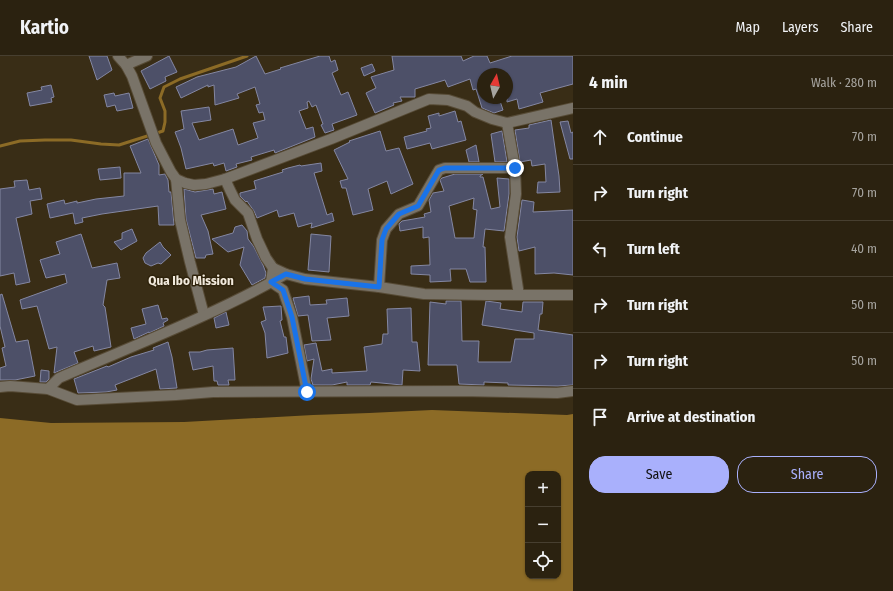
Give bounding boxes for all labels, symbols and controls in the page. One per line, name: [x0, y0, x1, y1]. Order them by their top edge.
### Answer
text: Kartio: [20, 16, 69, 39]
text: Map: [736, 19, 760, 36]
text: Layers: [782, 19, 818, 36]
text: Share: [840, 19, 873, 36]
north arrow: [477, 68, 513, 104]
text: 4 min: [589, 72, 628, 93]
text: Walk · 280 m: [811, 75, 877, 90]
icon: ahead: [589, 126, 611, 148]
text: Continue: [627, 128, 683, 146]
text: 70 m: [852, 129, 877, 144]
route end: [506, 159, 524, 177]
icon: right: [589, 182, 611, 204]
text: Turn right: [627, 184, 688, 202]
text: 70 m: [852, 185, 877, 200]
icon: left: [589, 238, 611, 260]
text: Turn left: [627, 240, 680, 258]
text: 40 m: [851, 241, 877, 256]
district label: Qua Ibo Mission: [148, 273, 234, 288]
icon: right: [589, 294, 611, 316]
text: Turn right: [627, 296, 688, 314]
text: 50 m: [851, 297, 877, 312]
icon: right: [589, 350, 611, 372]
text: Turn right: [627, 352, 688, 370]
text: 50 m: [851, 353, 877, 368]
route start: [298, 383, 316, 401]
icon: arrive: [589, 406, 611, 428]
text: Arrive at destination: [627, 408, 755, 426]
button: Save: [589, 456, 729, 493]
button: Share: [737, 456, 877, 493]
map controls: [525, 471, 561, 579]
button: +: [525, 471, 561, 507]
button: −: [525, 507, 561, 543]
button: locate: [525, 543, 561, 579]

